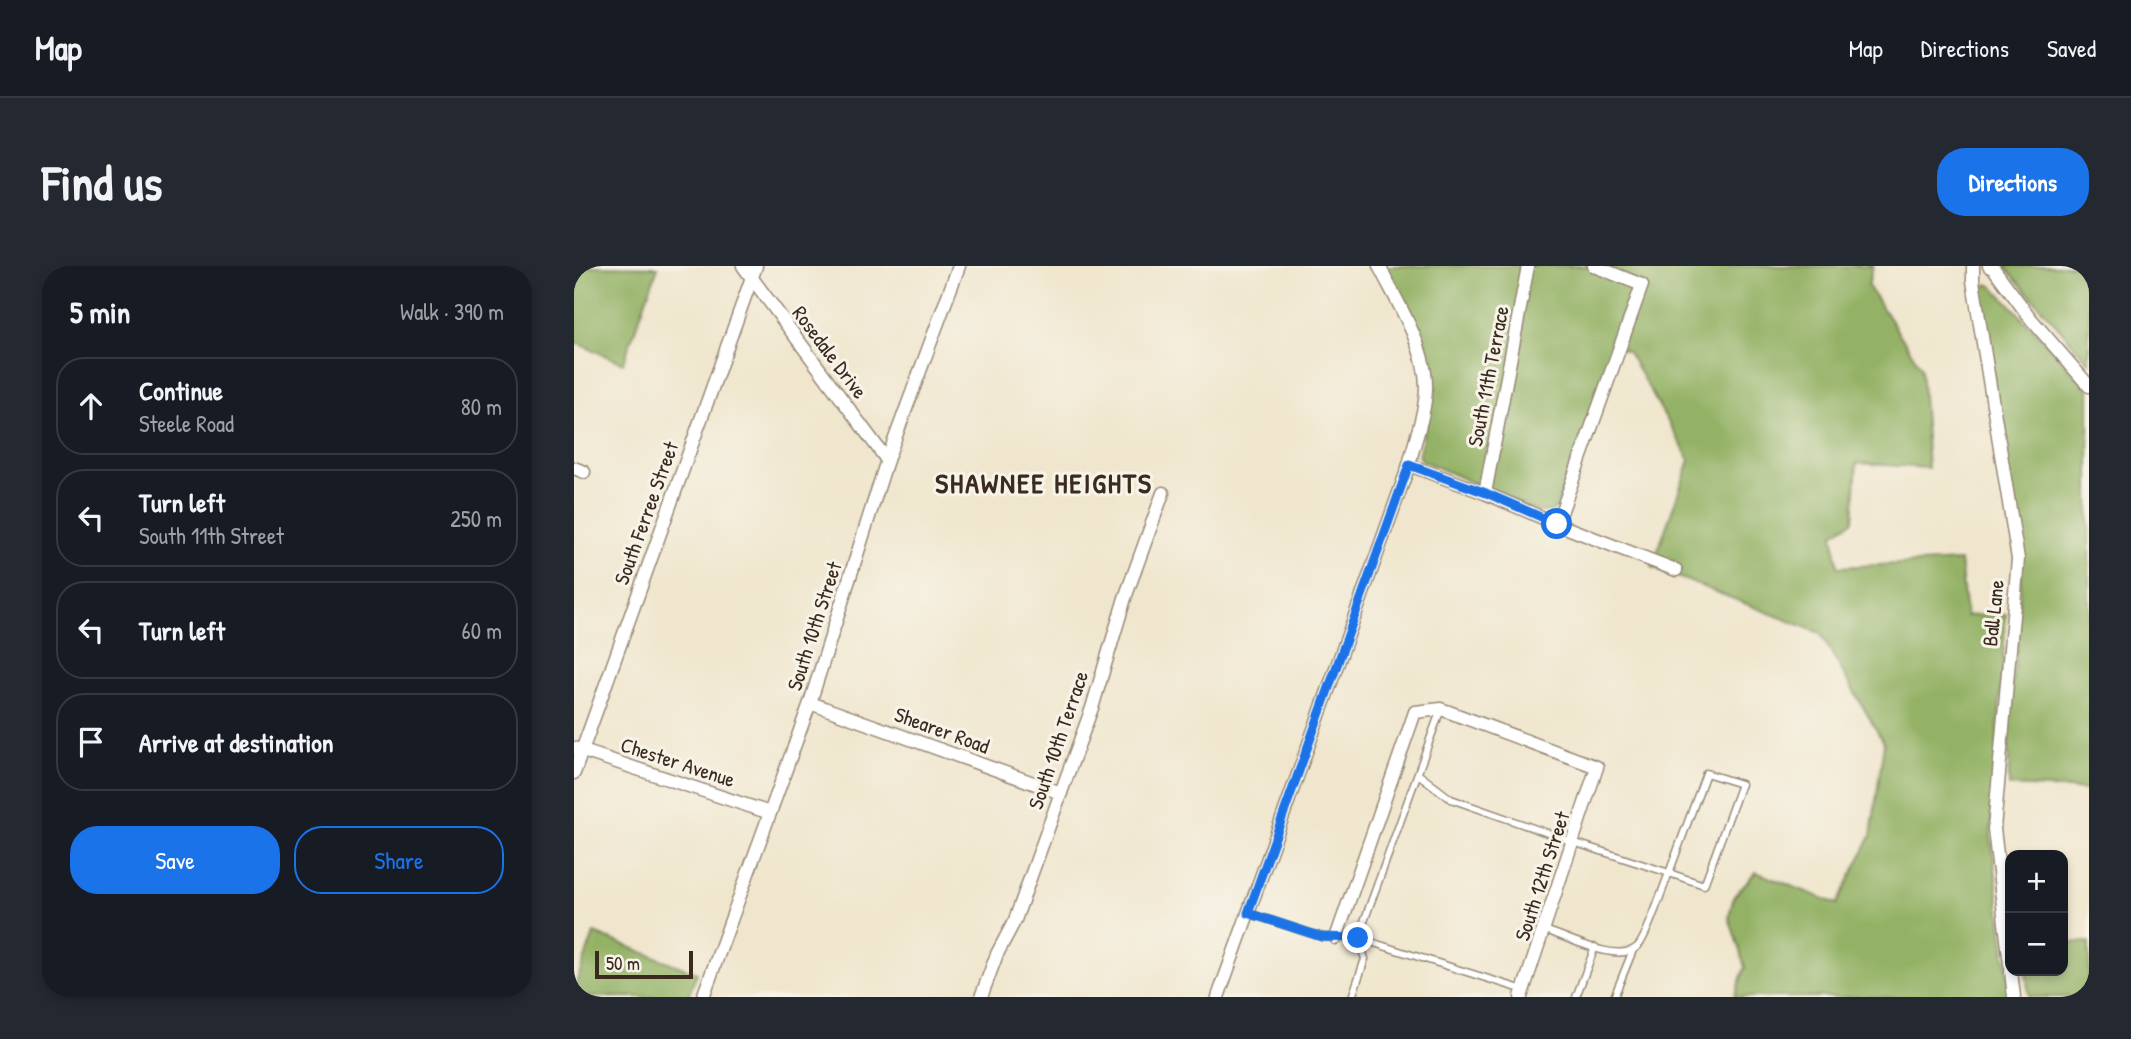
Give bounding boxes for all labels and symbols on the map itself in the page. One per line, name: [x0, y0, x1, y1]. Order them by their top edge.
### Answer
street label: Rosedale Drive: [786, 300, 874, 404]
street label: South 11th Terrace: [1460, 303, 1516, 449]
street label: South Ferree Street: [607, 437, 686, 589]
district label: SHAWNEE HEIGHTS: [935, 464, 1153, 502]
route start: [1541, 508, 1572, 539]
street label: South 10th Street: [779, 557, 849, 694]
street label: Ball Lane: [1975, 578, 2011, 648]
street label: South 10th Terrace: [1021, 667, 1095, 813]
street label: Shearer Road: [891, 699, 993, 761]
street label: Chester Avenue: [617, 730, 739, 794]
street label: South 12th Street: [1507, 807, 1577, 944]
route end: [1342, 922, 1373, 953]
scale bar: [595, 948, 693, 980]

